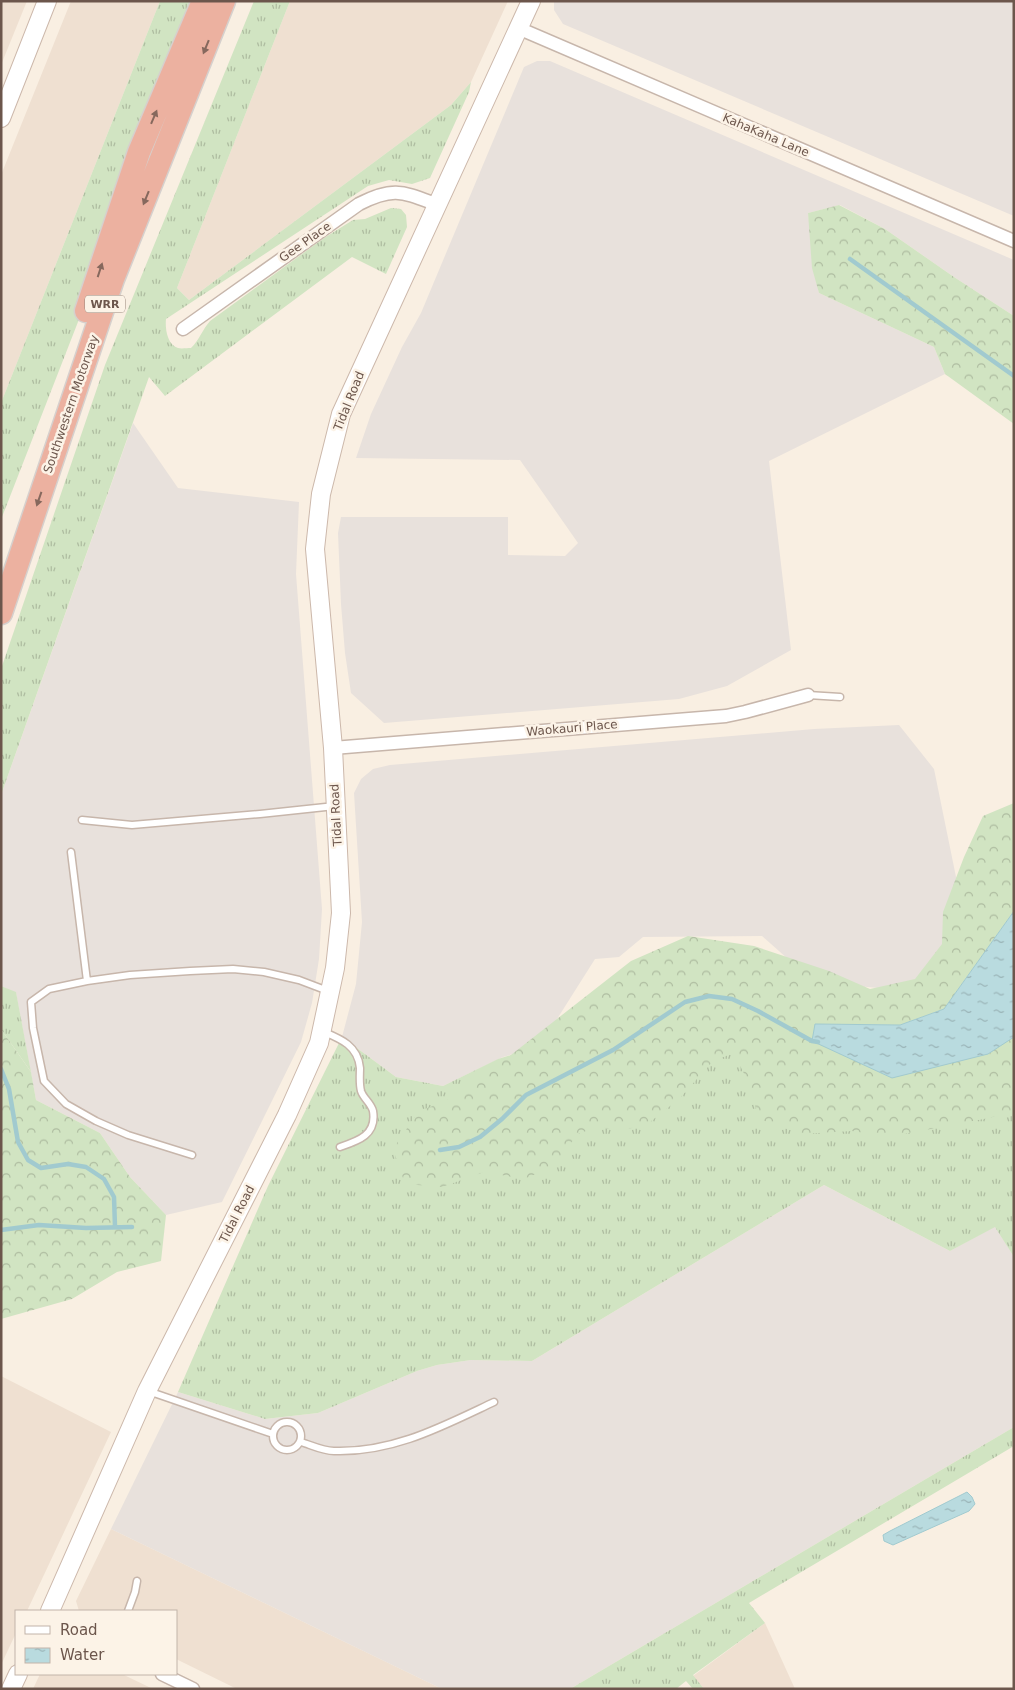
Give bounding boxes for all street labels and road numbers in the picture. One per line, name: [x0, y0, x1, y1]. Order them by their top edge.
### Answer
street label: KahaKaha Lane: [721, 110, 811, 160]
street label: Gee Place: [276, 219, 334, 265]
road number: WRR: [85, 296, 125, 312]
street label: Southwestern Motorway: [41, 333, 101, 475]
street label: Tidal Road: [330, 369, 367, 434]
street label: Waokauri Place: [526, 717, 618, 739]
street label: Tidal Road: [327, 783, 345, 848]
street label: Tidal Road: [216, 1183, 257, 1246]

